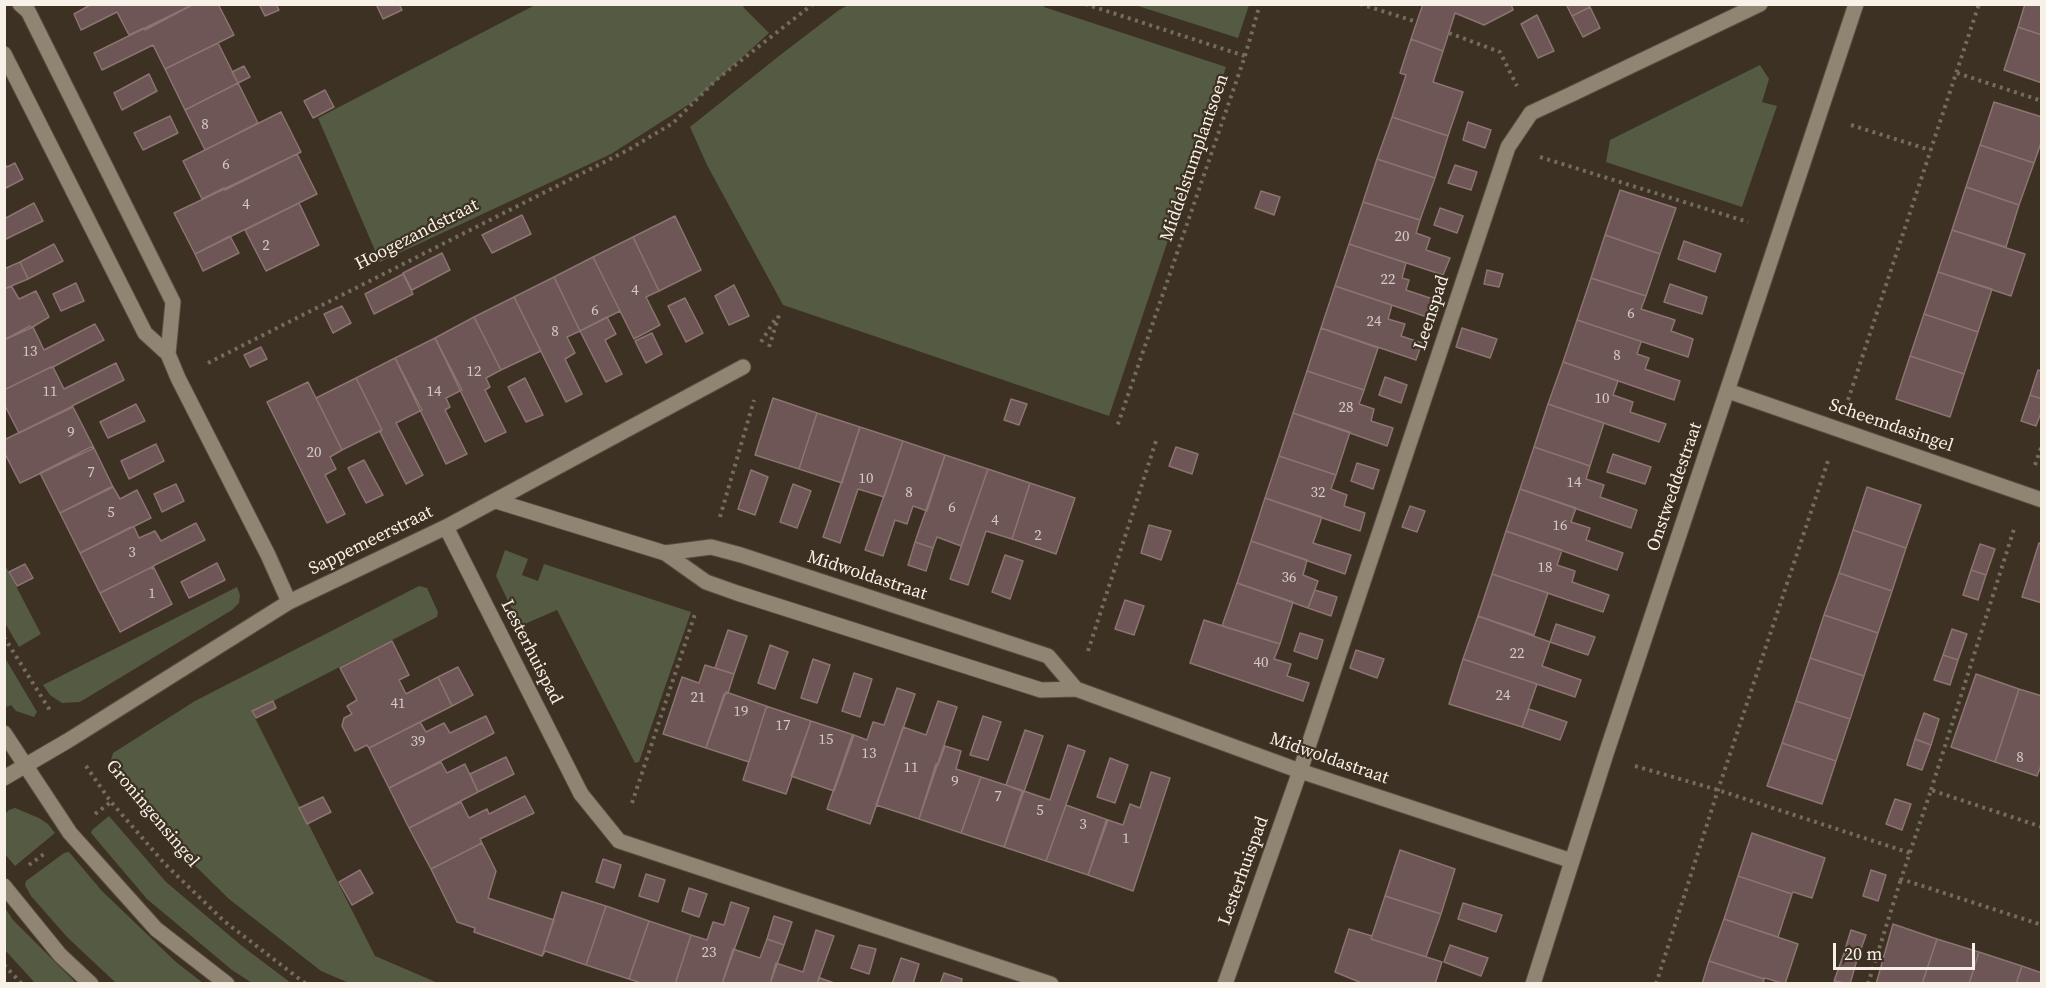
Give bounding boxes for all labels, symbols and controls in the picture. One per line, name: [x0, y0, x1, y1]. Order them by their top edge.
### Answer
street label: Middelstumplantsoen: [1156, 72, 1234, 244]
house number: 8: [201, 116, 209, 134]
house number: 6: [222, 156, 230, 174]
street label: Hoogezandstraat: [352, 195, 482, 275]
house number: 4: [242, 196, 250, 214]
house number: 20: [1395, 228, 1409, 246]
house number: 2: [262, 237, 270, 255]
house number: 22: [1381, 271, 1395, 289]
street label: Leenspad: [1410, 273, 1454, 353]
house number: 4: [631, 282, 639, 300]
house number: 6: [591, 302, 599, 320]
house number: 6: [1627, 305, 1635, 323]
house number: 24: [1367, 313, 1381, 331]
house number: 8: [551, 323, 559, 341]
house number: 13: [23, 343, 37, 361]
house number: 8: [1613, 347, 1621, 365]
house number: 12: [467, 363, 481, 381]
house number: 11: [43, 383, 57, 401]
house number: 14: [427, 383, 441, 401]
house number: 10: [1595, 390, 1609, 408]
street label: Scheemdasingel: [1826, 395, 1956, 457]
house number: 28: [1339, 399, 1353, 417]
street label: Onstweddestraat: [1643, 420, 1707, 554]
house number: 9: [67, 424, 75, 442]
house number: 20: [307, 444, 321, 462]
house number: 7: [87, 464, 95, 482]
house number: 10: [859, 470, 873, 488]
house number: 14: [1567, 474, 1581, 492]
house number: 8: [905, 484, 913, 502]
house number: 32: [1311, 484, 1325, 502]
house number: 6: [948, 499, 956, 517]
street label: Sappemeerstraat: [305, 502, 437, 580]
house number: 5: [107, 504, 115, 522]
house number: 4: [991, 512, 999, 530]
house number: 16: [1553, 517, 1567, 535]
house number: 2: [1034, 527, 1042, 545]
house number: 3: [128, 544, 136, 562]
street label: Midwoldastraat: [804, 546, 930, 606]
house number: 18: [1538, 559, 1552, 577]
house number: 36: [1282, 569, 1296, 587]
house number: 1: [148, 585, 156, 603]
street label: Lesterhuispad: [495, 596, 567, 708]
house number: 22: [1510, 645, 1524, 663]
house number: 40: [1254, 654, 1268, 672]
house number: 24: [1496, 687, 1510, 705]
house number: 21: [691, 689, 705, 707]
house number: 41: [391, 695, 405, 713]
house number: 19: [734, 703, 748, 721]
house number: 17: [776, 717, 790, 735]
street label: Midwoldastraat: [1267, 729, 1391, 789]
house number: 15: [819, 731, 833, 749]
house number: 39: [411, 733, 425, 751]
house number: 13: [862, 745, 876, 763]
house number: 8: [2016, 749, 2024, 767]
street label: Groningensingel: [101, 756, 203, 872]
house number: 11: [904, 759, 918, 777]
house number: 9: [951, 773, 959, 791]
house number: 7: [994, 788, 1002, 806]
house number: 5: [1036, 802, 1044, 820]
street label: Lesterhuispad: [1214, 814, 1274, 928]
house number: 3: [1079, 816, 1087, 834]
house number: 1: [1122, 830, 1130, 848]
scale bar: [1836, 931, 1978, 969]
text: 20 m: [1844, 941, 1882, 966]
house number: 23: [702, 944, 716, 962]

